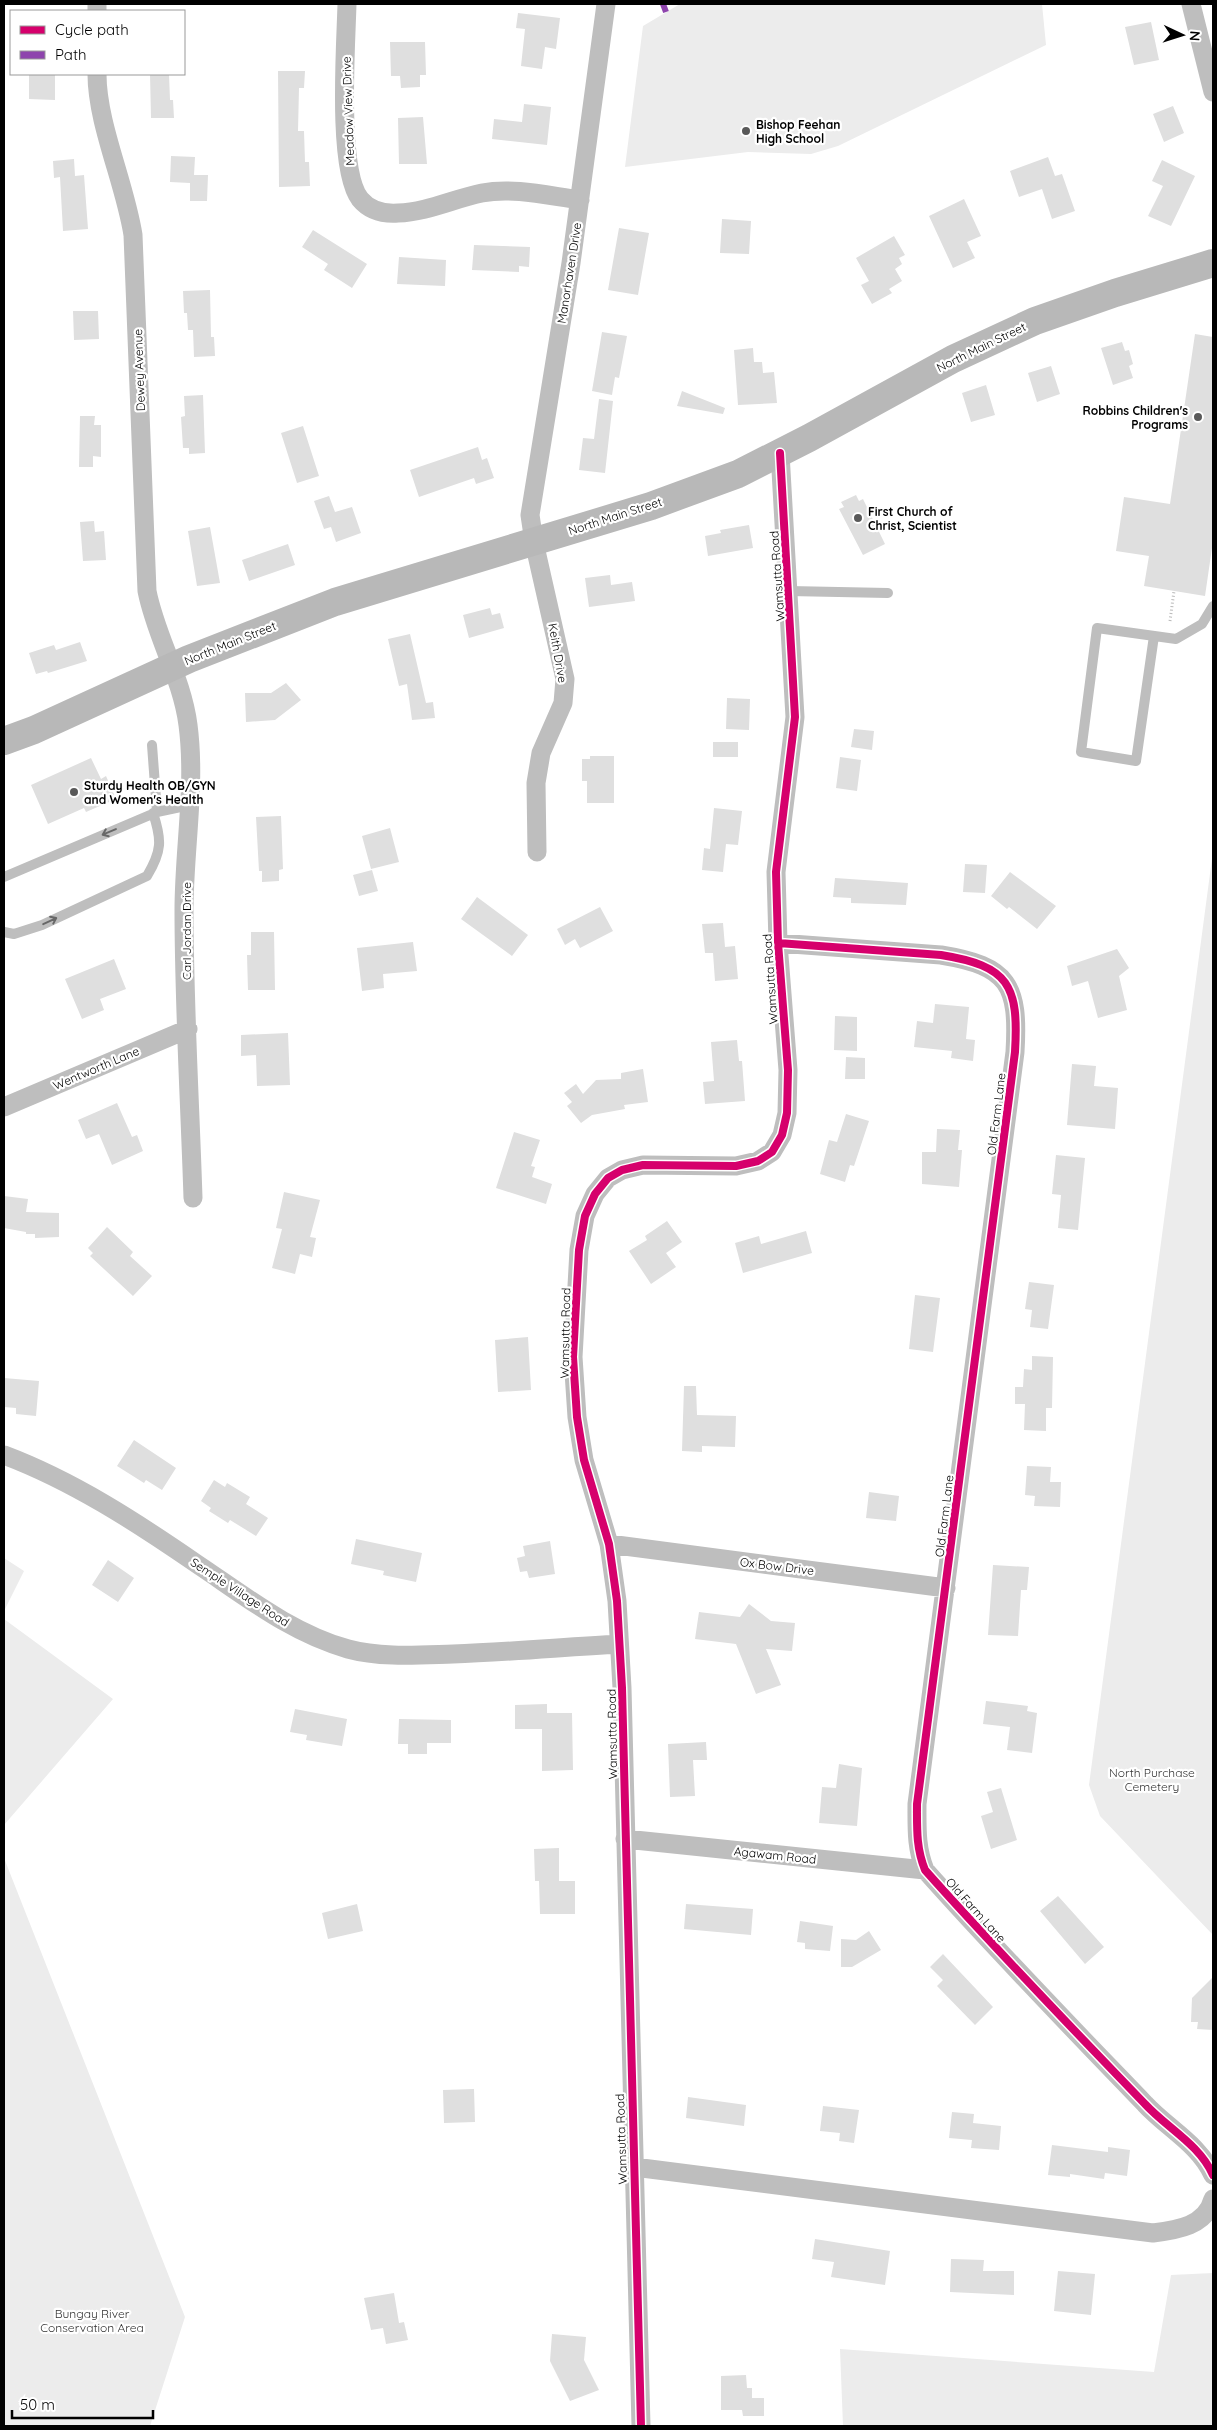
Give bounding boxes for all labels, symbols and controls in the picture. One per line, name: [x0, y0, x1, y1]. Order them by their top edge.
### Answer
legend: [10, 10, 185, 75]
north arrow: [1157, 10, 1207, 60]
text: Cycle path: [55, 20, 129, 39]
text: N: [1186, 30, 1204, 42]
text: Path: [55, 45, 87, 64]
street label: Meadow View Drive: [339, 56, 357, 166]
place label: Bishop Feehan High School: [756, 117, 840, 146]
marker: Bishop Feehan High School: [740, 125, 752, 137]
street label: Manorhaven Drive: [554, 221, 584, 325]
street label: North Main Street: [934, 319, 1028, 375]
street label: Dewey Avenue: [130, 328, 148, 411]
place label: Robbins Children's Programs: [1083, 403, 1188, 432]
marker: Robbins Children's Programs: [1192, 411, 1204, 423]
street label: North Main Street: [566, 494, 664, 538]
place label: First Church of Christ, Scientist: [868, 504, 957, 533]
marker: First Church of Christ, Scientist: [852, 512, 864, 524]
street label: Wamsutta Road: [766, 530, 788, 622]
street label: North Main Street: [182, 618, 278, 668]
street label: Keith Drive: [545, 622, 571, 684]
place label: Sturdy Health OB/GYN and Women's Health: [84, 778, 216, 807]
marker: Sturdy Health OB/GYN and Women's Health: [68, 786, 80, 798]
one-way arrow: [101, 829, 116, 838]
street label: Carl Jordan Drive: [179, 882, 194, 980]
one-way arrow: [42, 916, 57, 926]
street label: Wamsutta Road: [759, 933, 781, 1025]
street label: Wentworth Lane: [51, 1043, 142, 1093]
street label: Old Farm Lane: [984, 1072, 1008, 1156]
street label: Wamsutta Road: [557, 1288, 573, 1378]
street label: Old Farm Lane: [932, 1474, 956, 1558]
street label: Semple Village Road: [188, 1554, 292, 1630]
street label: Ox Bow Drive: [739, 1554, 815, 1578]
street label: Wamsutta Road: [604, 1689, 620, 1779]
park label: North Purchase Cemetery: [1109, 1765, 1195, 1794]
street label: Agawam Road: [733, 1843, 817, 1867]
street label: Old Farm Lane: [943, 1874, 1009, 1946]
street label: Wamsutta Road: [612, 2093, 630, 2185]
park label: Bungay River Conservation Area: [40, 2306, 144, 2335]
scale bar: [12, 2388, 154, 2420]
text: 50 m: [20, 2395, 55, 2414]

